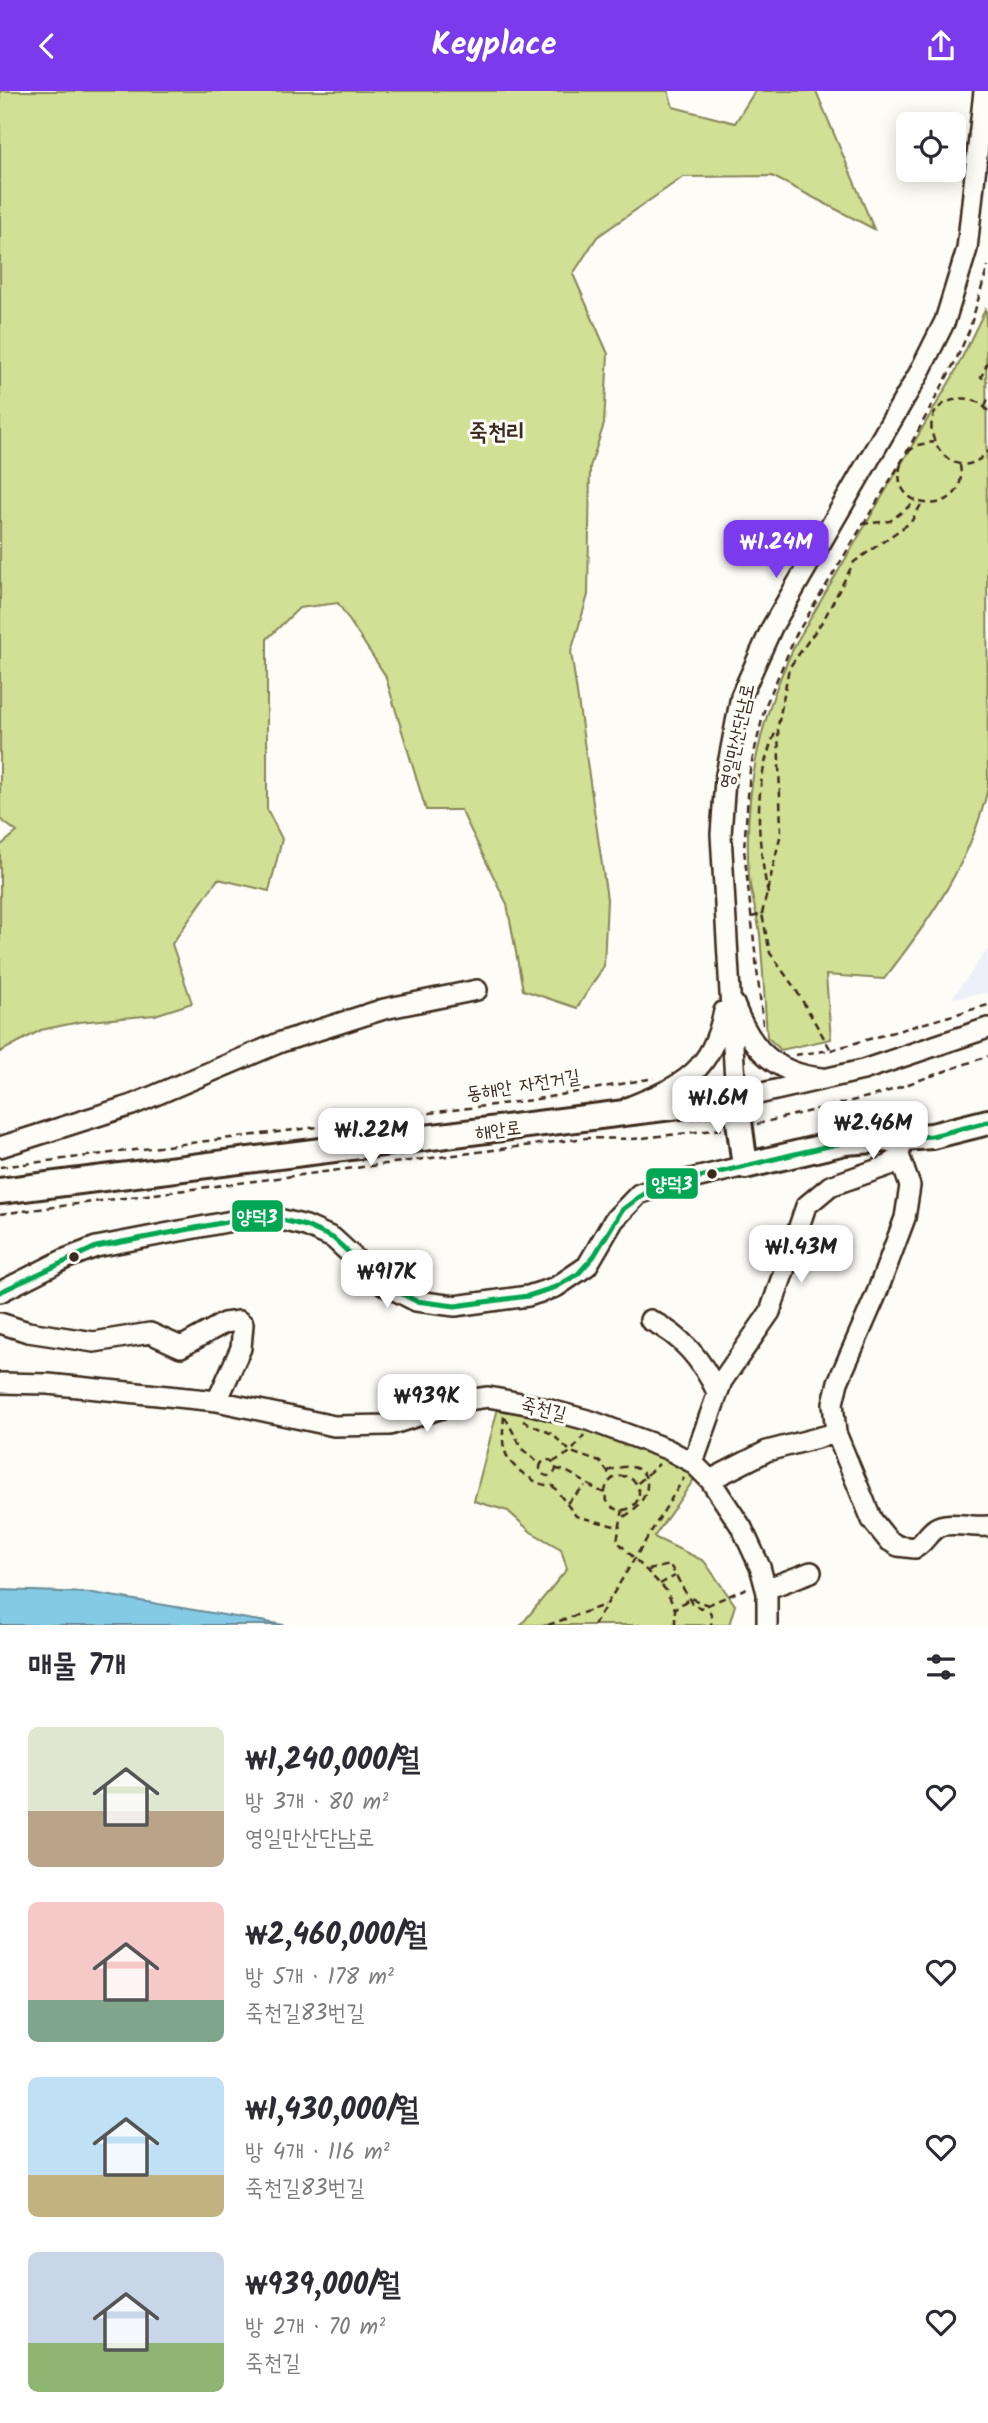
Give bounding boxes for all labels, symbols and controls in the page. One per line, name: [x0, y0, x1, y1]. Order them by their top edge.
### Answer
text: Keyplace: [432, 20, 556, 71]
icon: back: [28, 27, 66, 65]
icon: share: [922, 27, 960, 65]
map controls: [896, 112, 966, 182]
button: locate: [896, 112, 966, 182]
district label: 죽천리: [469, 415, 525, 451]
pin: ₩1.24M: [719, 521, 833, 580]
text: ₩1.24M: [740, 525, 812, 561]
street label: 영일만산단남로: [712, 681, 764, 792]
street label: 동해안 자전거길: [464, 1062, 582, 1110]
pin: ₩1.6M: [669, 1077, 767, 1136]
text: ₩1.6M: [688, 1081, 748, 1117]
pin: ₩2.46M: [816, 1101, 930, 1161]
text: ₩2.46M: [834, 1106, 912, 1142]
pin: ₩1.22M: [314, 1109, 428, 1168]
text: ₩1.22M: [334, 1113, 408, 1149]
street label: 해안로: [474, 1113, 523, 1149]
line badge: 양덕3: [645, 1167, 699, 1200]
unlabelled marker: [705, 1167, 719, 1181]
text: 양덕3: [652, 1170, 692, 1200]
line badge: 양덕3: [231, 1199, 284, 1233]
text: 양덕3: [237, 1203, 277, 1233]
pin: ₩1.43M: [744, 1225, 858, 1285]
text: ₩1.43M: [765, 1230, 837, 1266]
unlabelled marker: [67, 1250, 81, 1264]
pin: ₩917K: [338, 1251, 436, 1310]
text: ₩917K: [357, 1255, 417, 1291]
pin: ₩939K: [378, 1375, 476, 1434]
text: ₩939K: [394, 1379, 460, 1415]
street label: 죽천길: [518, 1390, 569, 1430]
text: 매물 7개: [28, 1643, 126, 1691]
icon: filters: [922, 1648, 960, 1686]
text: ₩1,240,000/월: [245, 1737, 420, 1785]
icon: home: [84, 1755, 168, 1839]
icon: heart: [922, 1778, 960, 1816]
text: 방 3개 · 80 m²: [245, 1785, 388, 1821]
text: 영일만산단남로: [245, 1821, 375, 1857]
text: ₩2,460,000/월: [245, 1912, 427, 1960]
icon: home: [84, 1930, 168, 2014]
icon: heart: [922, 1953, 960, 1991]
text: 방 5개 · 178 m²: [245, 1960, 394, 1996]
text: 죽천길83번길: [245, 1996, 365, 2032]
text: ₩1,430,000/월: [245, 2087, 419, 2135]
icon: home: [84, 2105, 168, 2189]
icon: heart: [922, 2128, 960, 2166]
text: 방 4개 · 116 m²: [245, 2135, 390, 2171]
text: 죽천길83번길: [245, 2171, 365, 2207]
text: ₩939,000/월: [245, 2262, 401, 2310]
icon: home: [84, 2280, 168, 2364]
icon: heart: [922, 2303, 960, 2341]
text: 방 2개 · 70 m²: [245, 2310, 385, 2346]
text: 죽천길: [245, 2346, 301, 2382]

